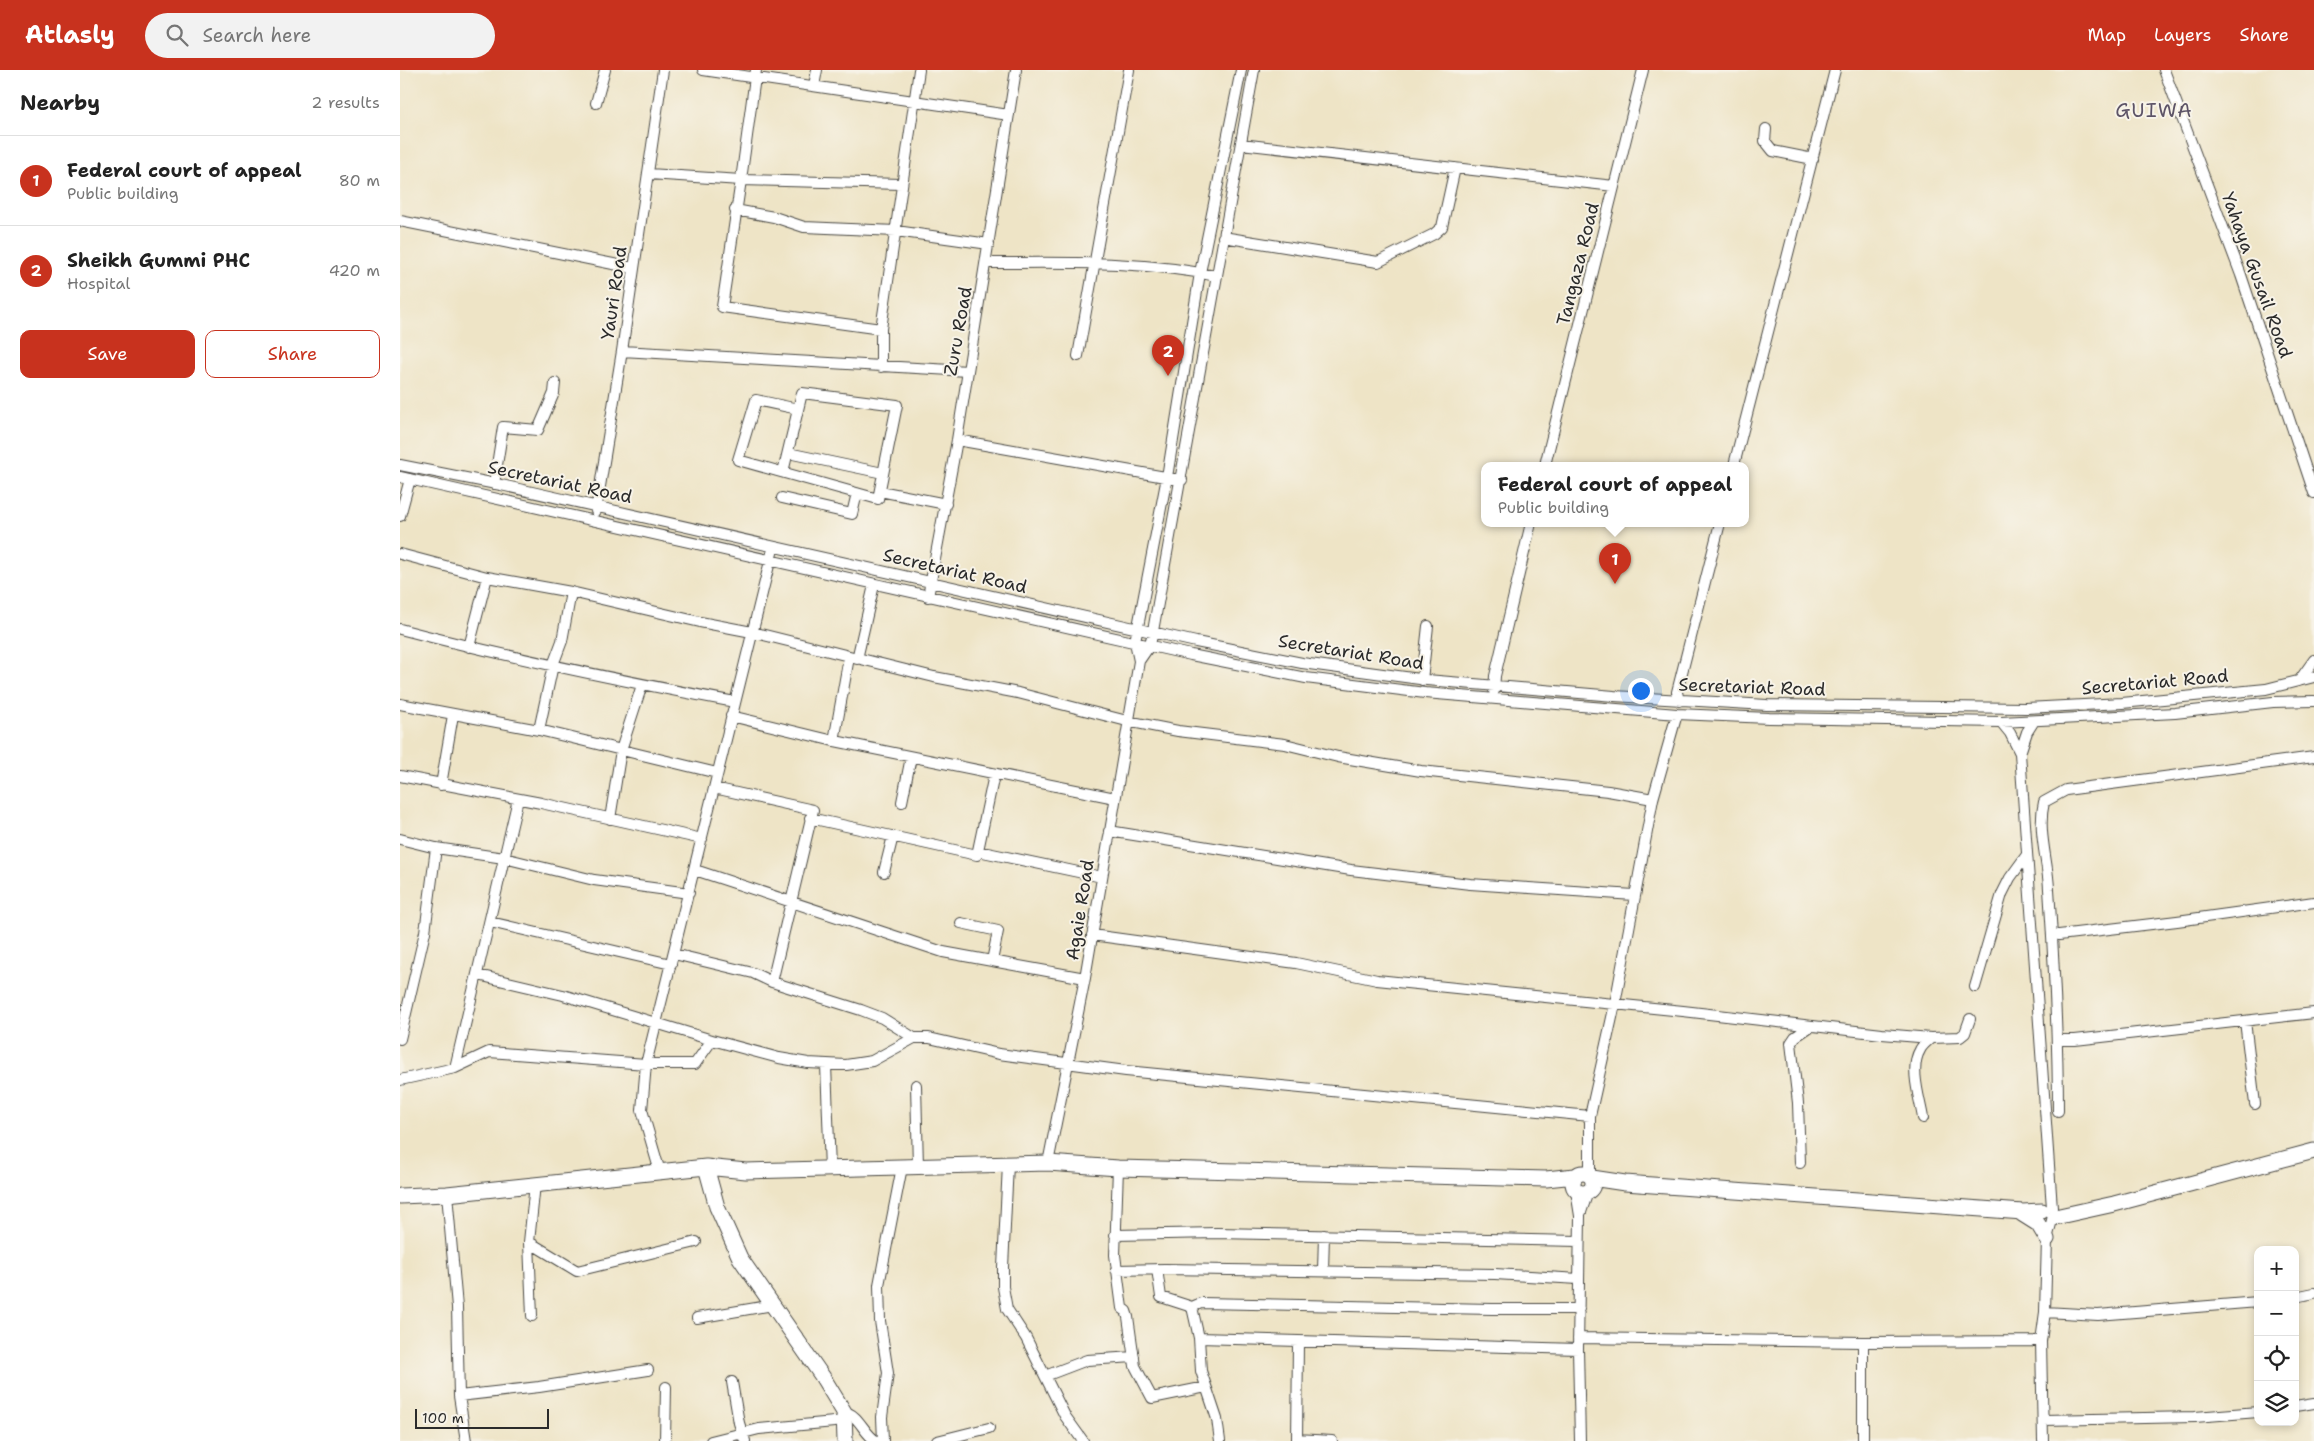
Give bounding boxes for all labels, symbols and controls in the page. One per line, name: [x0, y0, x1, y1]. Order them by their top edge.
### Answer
search box: [145, 13, 495, 58]
text: Atlasly: [25, 19, 115, 51]
icon: search: [163, 21, 191, 49]
text: Search here: [203, 23, 311, 48]
text: Map: [2088, 23, 2126, 47]
text: Layers: [2154, 23, 2211, 47]
text: Share: [2239, 23, 2289, 47]
text: Nearby: [20, 89, 100, 117]
text: 2 results: [311, 92, 380, 113]
district label: GUIWA: [2115, 97, 2193, 123]
text: Federal court of appeal: [67, 158, 302, 183]
text: 1: [32, 170, 40, 191]
text: 80 m: [339, 170, 380, 191]
text: Public building: [67, 183, 179, 204]
street label: Yahaya Gusail Road: [2216, 189, 2298, 361]
street label: Tangaza Road: [1551, 200, 1605, 328]
street label: Yauri Road: [596, 245, 632, 341]
text: Sheikh Gummi PHC: [67, 248, 250, 273]
text: 2: [30, 260, 42, 281]
text: 420 m: [329, 260, 380, 281]
text: Hospital: [67, 273, 130, 294]
street label: Zuru Road: [938, 285, 978, 377]
button: Save: [20, 330, 195, 378]
button: Share: [205, 330, 380, 378]
pin: 2: [1152, 335, 1184, 376]
street label: Secretariat Road: [486, 455, 634, 509]
popup: [1481, 462, 1749, 527]
text: Federal court of appeal: [1498, 472, 1732, 497]
text: Public building: [1498, 497, 1609, 518]
street label: Secretariat Road: [881, 543, 1029, 599]
pin: 1: [1599, 543, 1631, 584]
street label: Secretariat Road: [1276, 629, 1426, 675]
street label: Secretariat Road: [2081, 664, 2229, 700]
street label: Secretariat Road: [1678, 672, 1826, 702]
your location: [1628, 678, 1654, 704]
street label: Agaie Road: [1060, 858, 1100, 962]
map controls: [2254, 1246, 2299, 1426]
button: +: [2254, 1246, 2299, 1291]
button: −: [2254, 1291, 2299, 1336]
button: locate: [2254, 1336, 2299, 1381]
button: layers: [2254, 1381, 2299, 1426]
scale bar: [415, 1406, 549, 1429]
text: 100 m: [422, 1409, 464, 1427]

